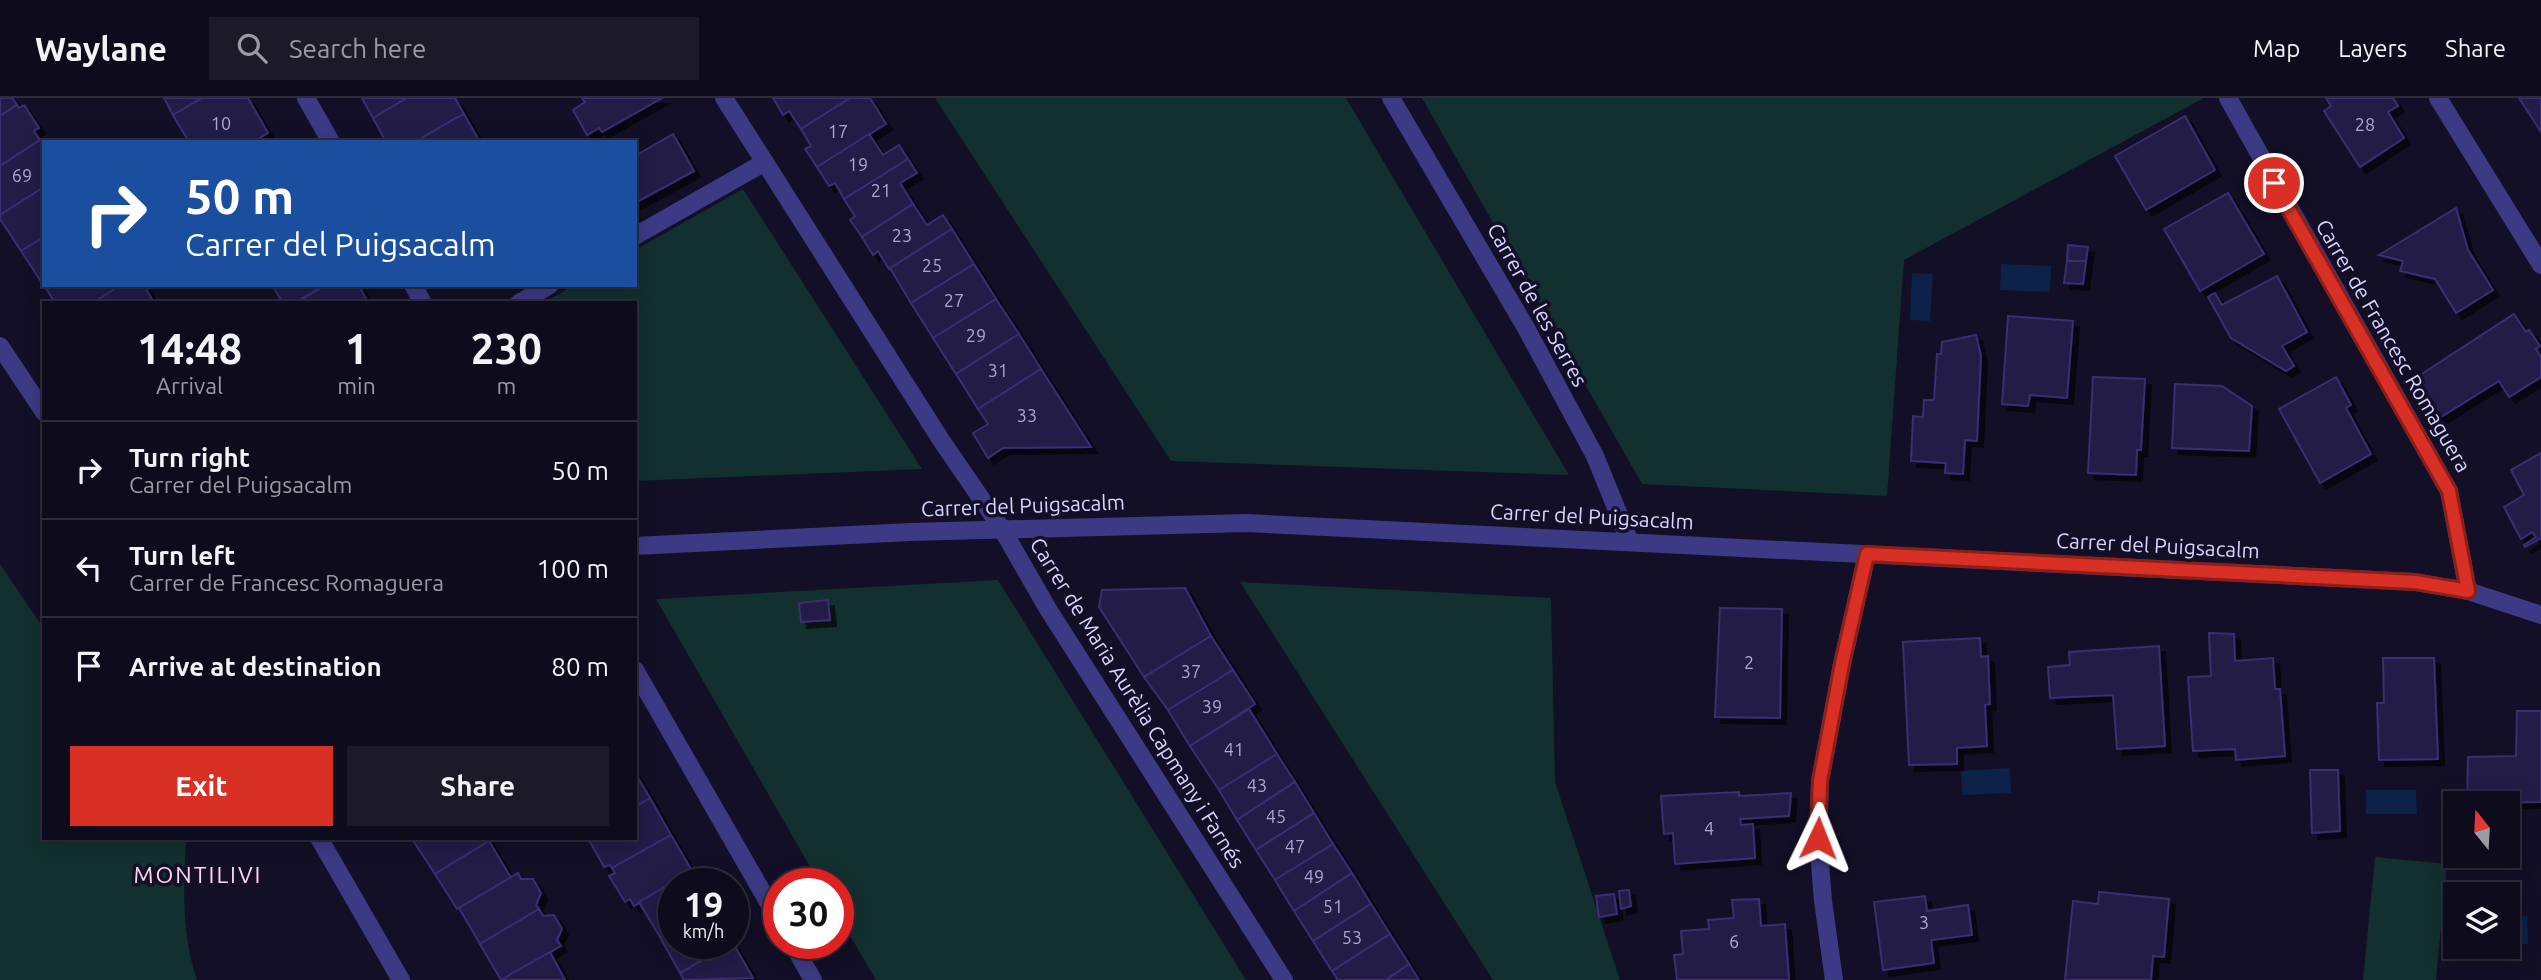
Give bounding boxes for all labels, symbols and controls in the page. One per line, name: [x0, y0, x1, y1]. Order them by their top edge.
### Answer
search box: [209, 17, 699, 80]
icon: search: [233, 29, 271, 67]
text: Waylane: [35, 30, 167, 67]
text: Search here: [289, 34, 426, 63]
text: Map: [2253, 35, 2300, 62]
text: Layers: [2338, 35, 2407, 62]
text: Share: [2445, 35, 2506, 62]
house number: 10: [211, 113, 231, 133]
house number: 28: [2355, 114, 2375, 134]
house number: 17: [828, 121, 848, 141]
pin: [2244, 153, 2304, 213]
house number: 19: [848, 154, 868, 174]
icon: arrive: [2255, 164, 2293, 202]
house number: 69: [12, 165, 32, 185]
icon: right: [70, 168, 161, 259]
text: 50 m: [185, 168, 294, 223]
house number: 21: [871, 180, 891, 200]
street label: Carrer de Francesc Romaguera: [2312, 215, 2476, 476]
street label: Carrer de les Serres: [1483, 219, 1593, 390]
house number: 23: [892, 225, 912, 245]
text: Carrer del Puigsacalm: [185, 226, 496, 262]
house number: 25: [922, 255, 942, 275]
house number: 27: [944, 290, 964, 310]
text: 14:48: [137, 325, 242, 372]
text: 1: [345, 325, 368, 372]
text: 230: [471, 325, 542, 372]
house number: 29: [966, 325, 986, 345]
house number: 31: [988, 360, 1008, 380]
text: Arrival: [156, 373, 223, 398]
text: min: [337, 373, 376, 398]
text: m: [496, 373, 516, 398]
house number: 33: [1017, 405, 1037, 425]
text: Turn right: [129, 443, 250, 472]
icon: right: [70, 451, 108, 489]
text: 50 m: [551, 456, 609, 485]
text: Carrer del Puigsacalm: [129, 472, 352, 497]
street label: Carrer del Puigsacalm: [921, 489, 1125, 521]
street label: Carrer del Puigsacalm: [1490, 499, 1694, 533]
street label: Carrer del Puigsacalm: [2056, 528, 2260, 562]
street label: Carrer de Maria Aurèlia Capmany i Farnés: [1026, 533, 1250, 872]
text: Turn left: [129, 541, 235, 570]
icon: left: [70, 549, 108, 587]
text: 100 m: [537, 554, 609, 583]
text: Carrer de Francesc Romaguera: [129, 570, 444, 595]
icon: arrive: [70, 647, 108, 685]
text: Arrive at destination: [129, 652, 382, 681]
text: 80 m: [551, 652, 609, 681]
house number: 2: [1744, 652, 1754, 672]
house number: 37: [1181, 661, 1201, 681]
house number: 39: [1202, 696, 1222, 716]
house number: 41: [1224, 739, 1244, 759]
button: Exit: [70, 746, 333, 826]
button: Share: [347, 746, 609, 826]
house number: 43: [1247, 775, 1267, 795]
north arrow: [2443, 791, 2520, 868]
map controls: [2443, 791, 2520, 959]
position arrow: [1781, 801, 1855, 875]
house number: 45: [1266, 806, 1286, 826]
house number: 4: [1704, 818, 1714, 838]
house number: 47: [1285, 836, 1305, 856]
district label: MONTILIVI: [133, 862, 263, 887]
house number: 49: [1304, 866, 1324, 886]
speed limit sign: 30: [763, 868, 854, 959]
button: layers: [2443, 882, 2520, 959]
text: 19: [684, 884, 723, 924]
house number: 51: [1323, 896, 1343, 916]
house number: 3: [1919, 912, 1929, 932]
text: km/h: [683, 921, 724, 941]
house number: 53: [1342, 927, 1362, 947]
house number: 6: [1729, 931, 1739, 951]

